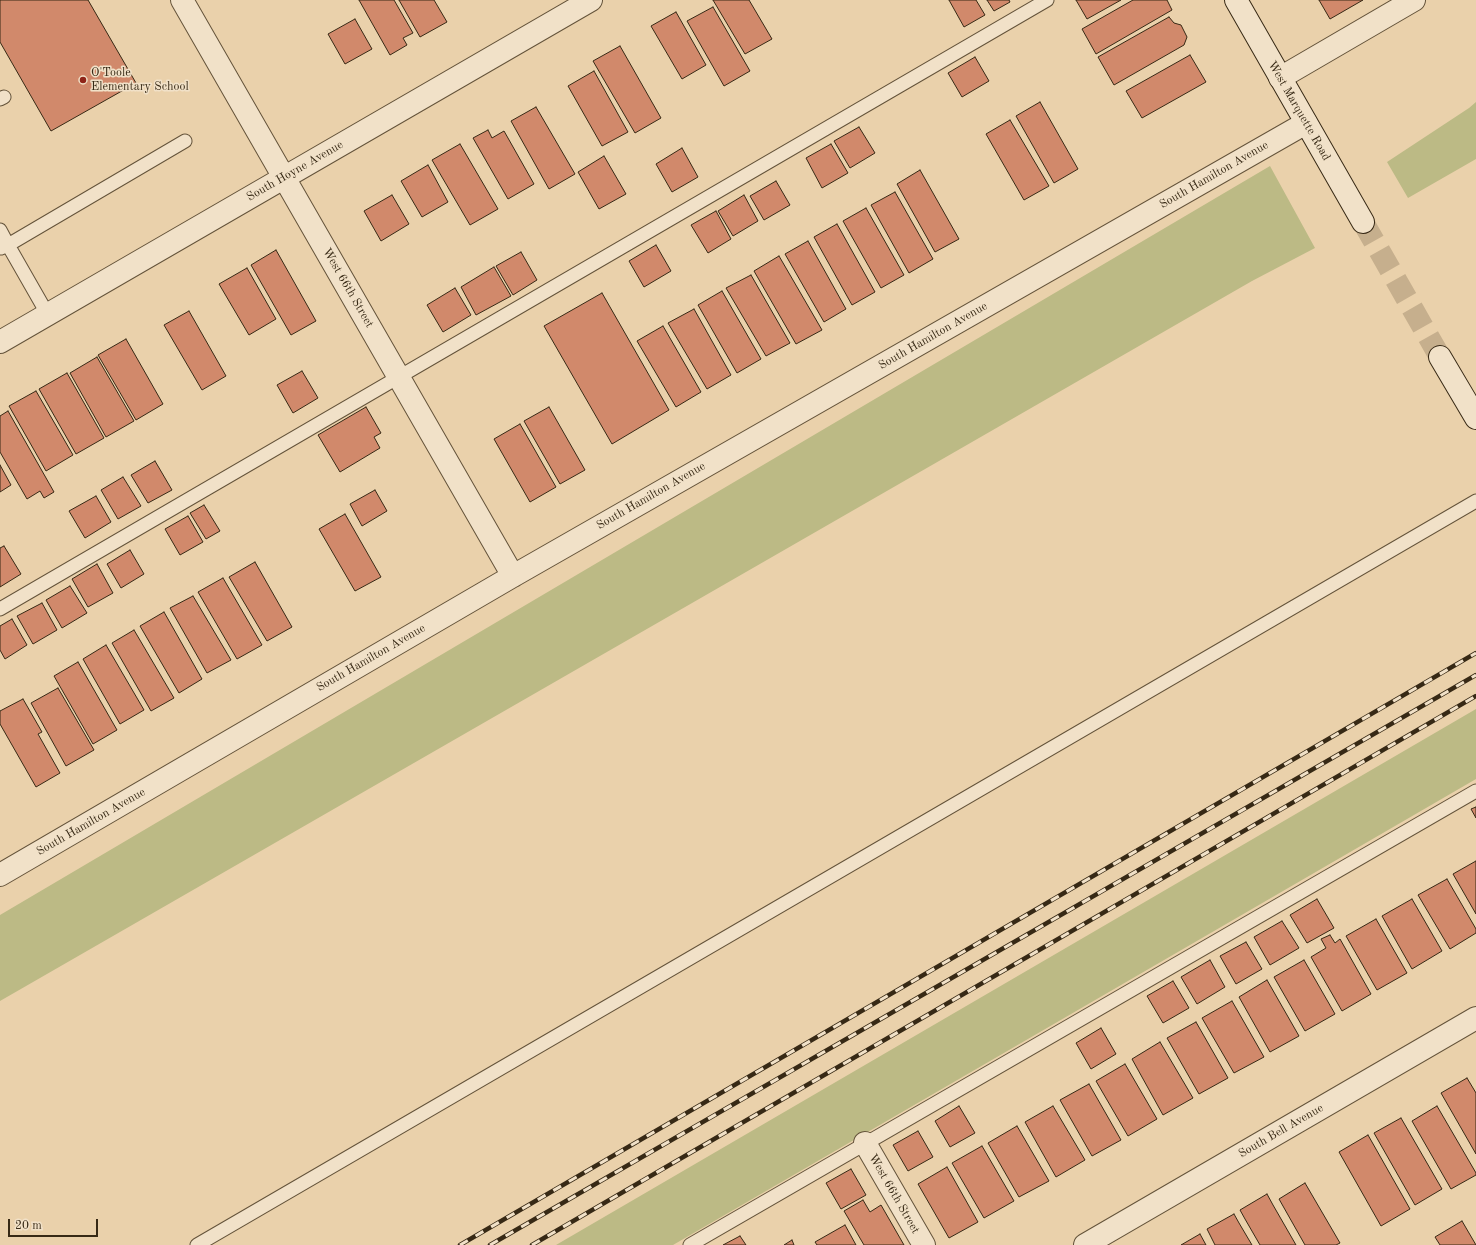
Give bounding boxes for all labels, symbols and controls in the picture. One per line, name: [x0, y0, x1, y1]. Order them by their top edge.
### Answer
street label: West Marquette Road: [1265, 59, 1333, 163]
place label: O'Toole Elementary School: [91, 66, 189, 94]
marker: O'Toole Elementary School: [78, 75, 88, 85]
street label: South Hoyne Avenue: [244, 137, 346, 205]
street label: South Hamilton Avenue: [1157, 138, 1271, 212]
street label: West 66th Street: [319, 246, 377, 330]
street label: South Hamilton Avenue: [876, 299, 990, 373]
street label: South Hamilton Avenue: [594, 459, 708, 533]
street label: South Hamilton Avenue: [314, 621, 428, 695]
street label: South Hamilton Avenue: [34, 785, 148, 859]
street label: South Bell Avenue: [1236, 1101, 1326, 1161]
street label: West 66th Street: [865, 1152, 923, 1236]
scale bar: [10, 1211, 100, 1237]
text: 20 m: [15, 1220, 42, 1232]

